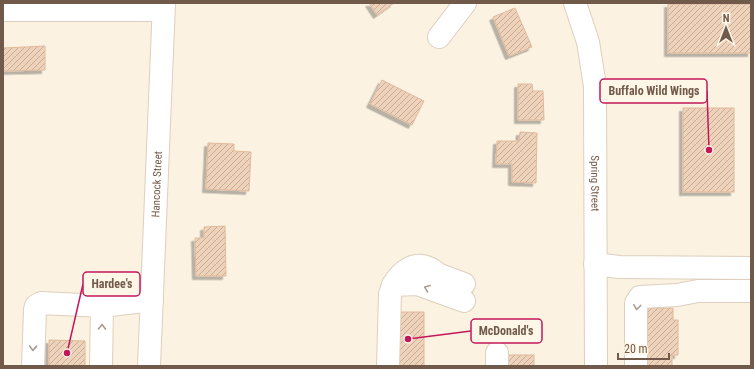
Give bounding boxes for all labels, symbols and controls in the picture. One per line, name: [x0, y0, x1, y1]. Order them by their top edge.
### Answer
north arrow: [706, 8, 746, 48]
text: N: [723, 12, 730, 25]
callout: Buffalo Wild Wings: [600, 79, 707, 103]
text: Buffalo Wild Wings: [608, 84, 700, 98]
street label: Hancock Street: [149, 151, 165, 218]
street label: Spring Street: [588, 155, 601, 211]
callout: Hardee's: [83, 272, 140, 296]
text: Hardee's: [91, 277, 133, 291]
one-way arrow: [423, 284, 430, 292]
one-way arrow: [632, 304, 641, 311]
callout: McDonald's: [471, 319, 542, 343]
one-way arrow: [98, 324, 106, 330]
text: McDonald's: [479, 324, 534, 338]
scale bar: [618, 335, 669, 361]
text: 20 m: [624, 342, 648, 356]
one-way arrow: [29, 345, 38, 351]

